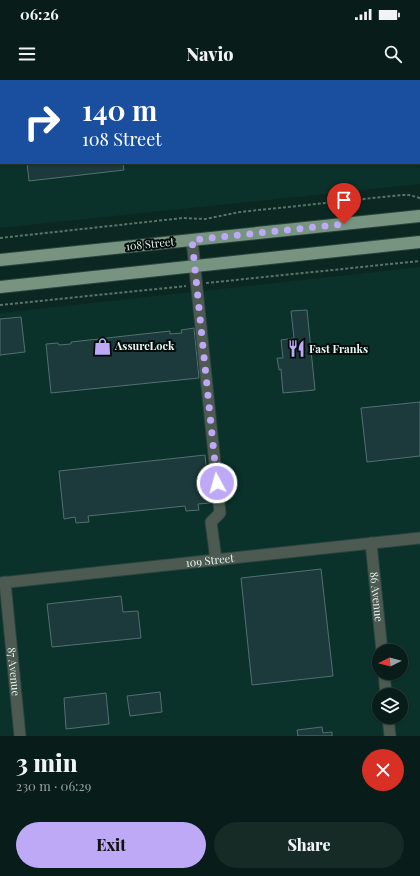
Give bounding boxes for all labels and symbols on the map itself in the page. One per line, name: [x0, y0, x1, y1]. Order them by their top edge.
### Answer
pin: [327, 183, 361, 224]
street label: 108 Street: [125, 233, 175, 254]
shop icon: AssureLock: [92, 336, 112, 356]
place label: AssureLock: [114, 338, 175, 353]
restaurant icon: Fast Franks: [286, 339, 306, 359]
place label: Fast Franks: [309, 341, 368, 356]
position arrow: [196, 462, 238, 504]
street label: 109 Street: [185, 550, 235, 570]
street label: 86 Avenue: [367, 571, 387, 623]
north arrow: [372, 644, 408, 680]
street label: 87 Avenue: [4, 647, 24, 697]

